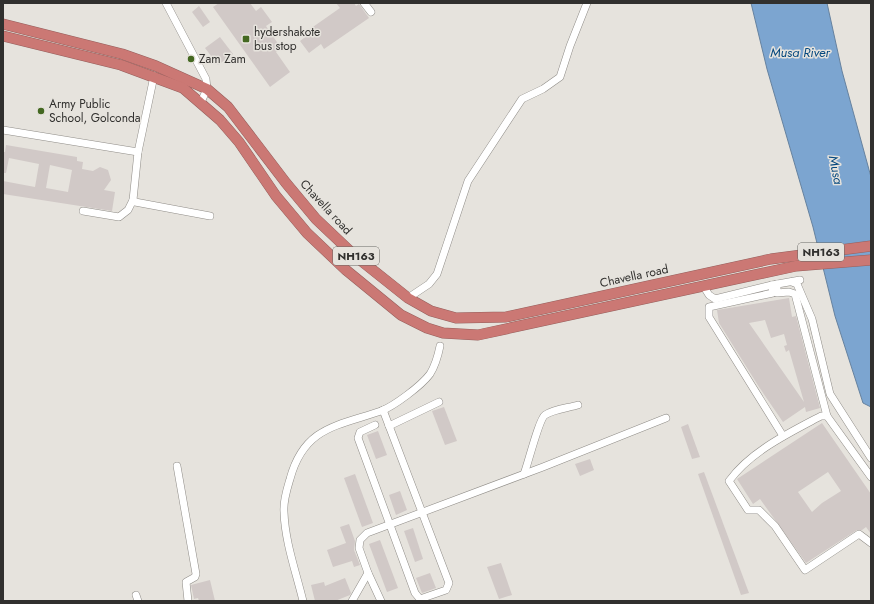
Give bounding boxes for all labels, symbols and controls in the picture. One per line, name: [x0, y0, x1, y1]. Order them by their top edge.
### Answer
place label: hydershakote bus stop: [254, 23, 320, 55]
marker: hydershakote bus stop: [241, 34, 251, 44]
water label: Musa River: [770, 43, 830, 62]
place label: Zam Zam: [199, 50, 246, 68]
marker: Zam Zam: [186, 54, 196, 64]
place label: Army Public School, Golconda: [49, 95, 141, 127]
marker: Army Public School, Golconda: [36, 106, 46, 116]
water label: Musa: [824, 154, 848, 186]
street label: Chavella road: [296, 175, 356, 239]
road number: NH163: [798, 243, 844, 261]
road number: NH163: [333, 247, 379, 265]
street label: Chavella road: [598, 260, 670, 292]

